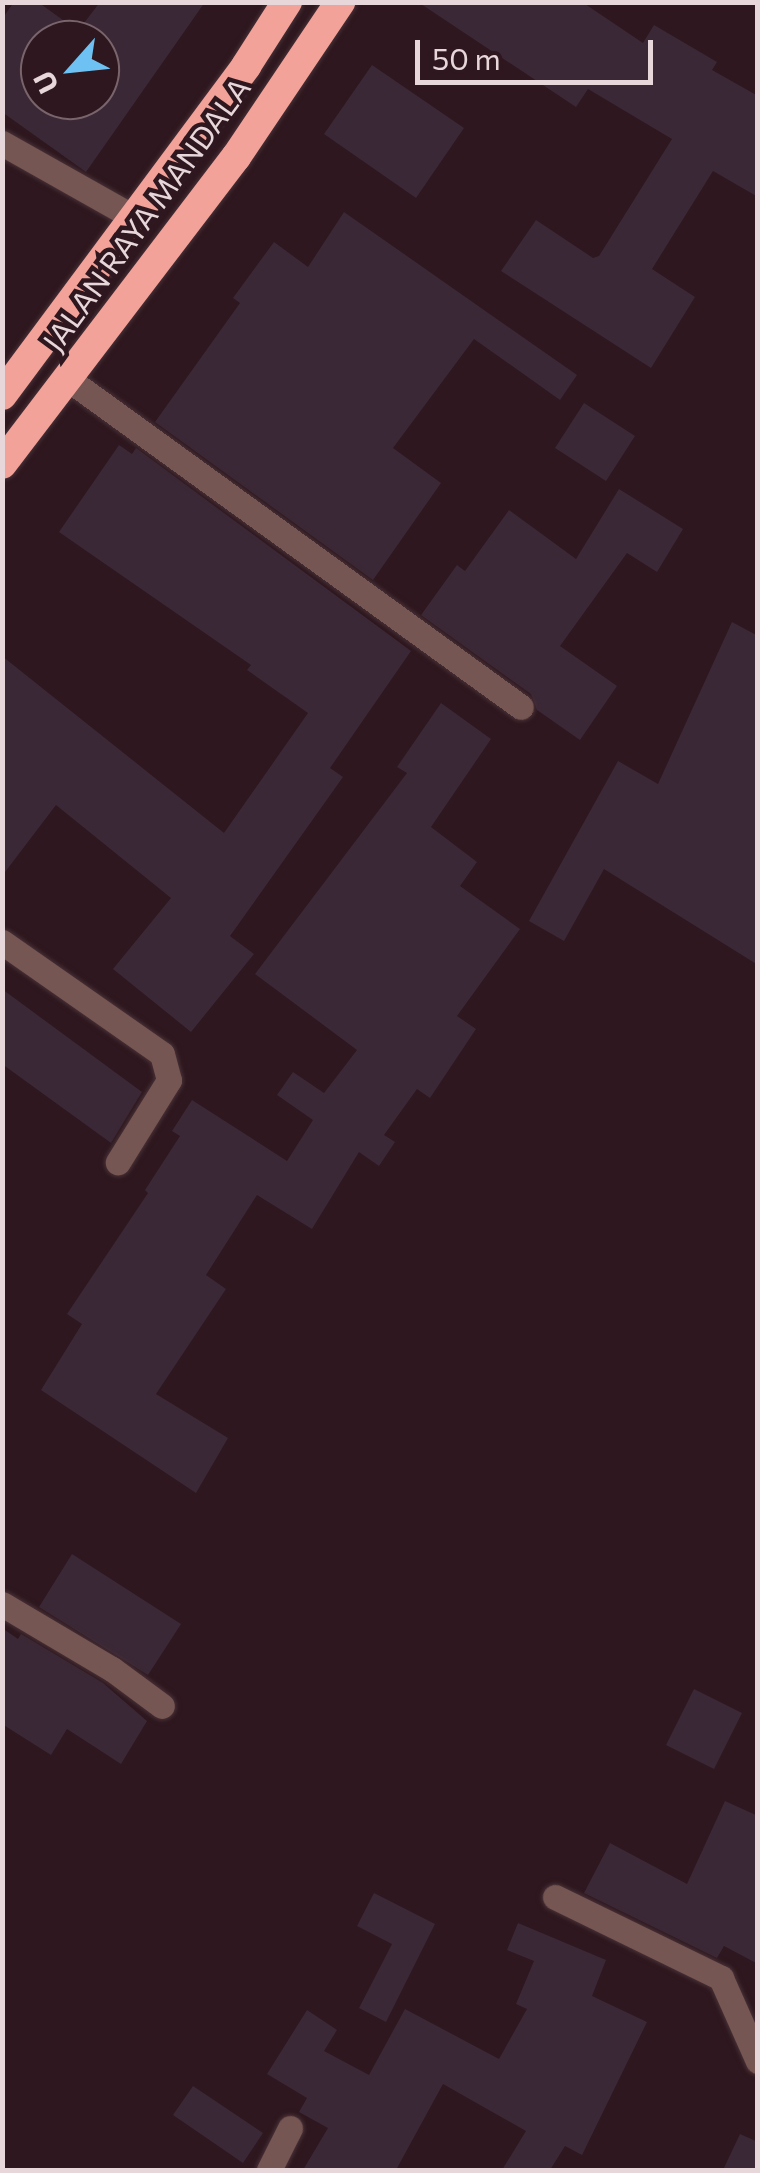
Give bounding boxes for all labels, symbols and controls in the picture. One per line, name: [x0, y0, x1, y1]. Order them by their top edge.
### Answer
north arrow: [20, 20, 120, 120]
scale bar: [420, 20, 658, 82]
text: 50 m: [432, 39, 501, 76]
text: U: [25, 66, 65, 100]
street label: JALAN RAYA MANDALA: [35, 70, 257, 358]

